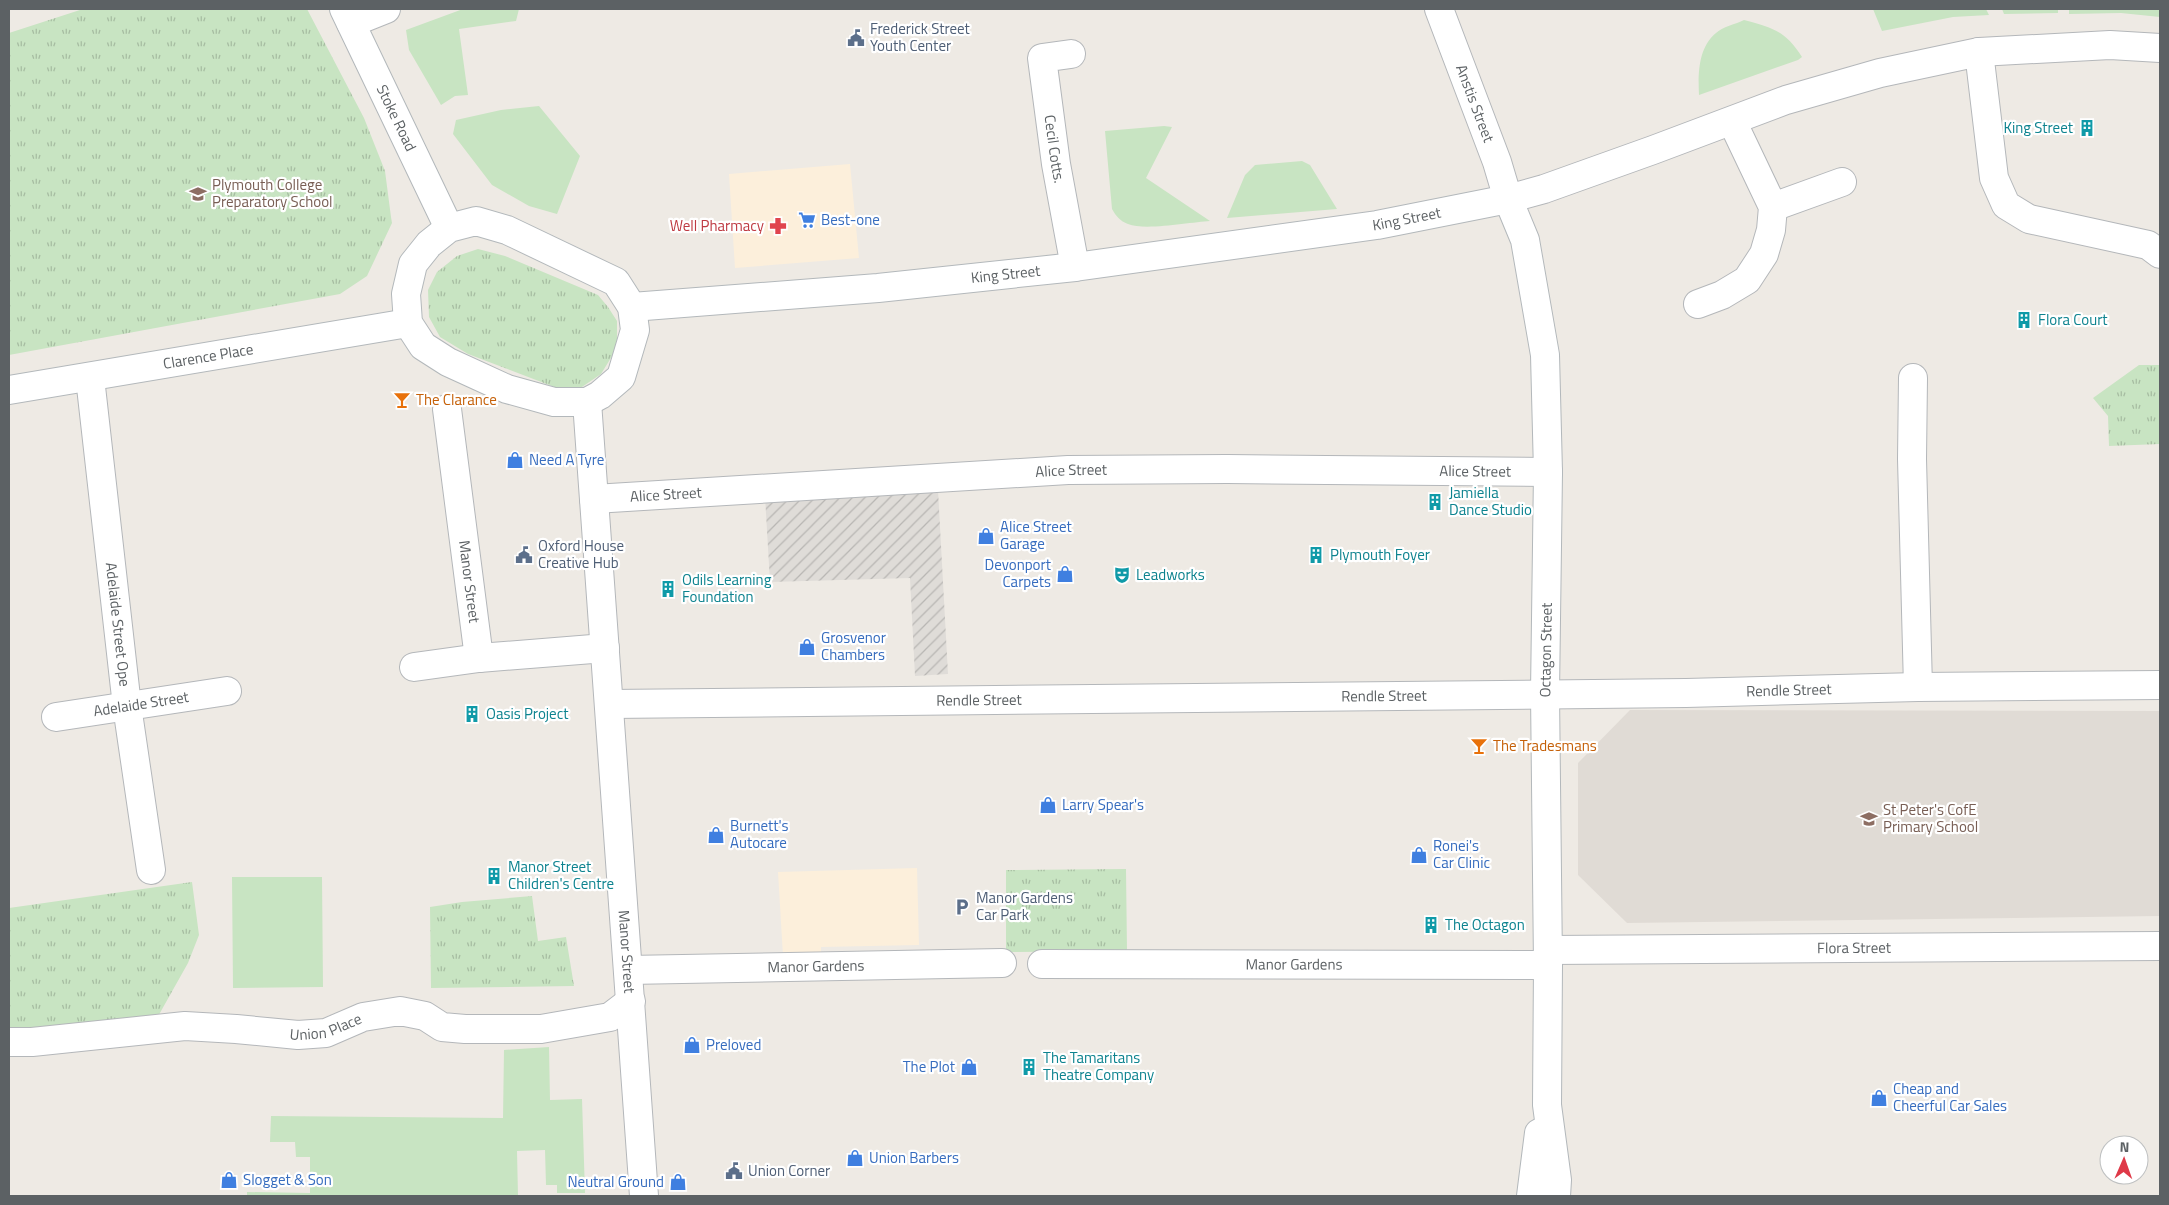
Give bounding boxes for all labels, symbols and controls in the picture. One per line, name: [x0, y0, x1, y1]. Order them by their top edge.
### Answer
place label: Frederick Street Youth Center: [870, 17, 971, 57]
public building icon: Frederick Street Youth Center: [846, 28, 866, 48]
street label: Anstis Street: [1450, 61, 1501, 146]
street label: Stoke Road: [371, 81, 423, 155]
street label: Cecil Cotts.: [1039, 113, 1071, 185]
place label: King Street: [2003, 116, 2074, 139]
building icon: King Street: [2077, 118, 2097, 138]
place label: Plymouth College Preparatory School: [212, 173, 333, 213]
school or university icon: Plymouth College Preparatory School: [188, 184, 208, 204]
street label: King Street: [1371, 200, 1444, 237]
place label: Best-one: [821, 208, 880, 231]
supermarket icon: Best-one: [797, 210, 817, 230]
place label: Well Pharmacy: [670, 214, 764, 237]
pharmacy icon: Well Pharmacy: [768, 216, 788, 236]
street label: King Street: [970, 259, 1042, 289]
place label: Flora Court: [2038, 308, 2108, 331]
building icon: Flora Court: [2014, 310, 2034, 330]
street label: Clarence Place: [161, 337, 255, 375]
place label: The Clarance: [416, 388, 497, 411]
bar icon: The Clarance: [392, 390, 412, 410]
place label: Need A Tyre: [529, 448, 604, 471]
shop icon: Need A Tyre: [505, 450, 525, 470]
street label: Alice Street: [1035, 458, 1108, 483]
street label: Alice Street: [1439, 459, 1512, 483]
street label: Alice Street: [629, 480, 703, 508]
place label: Jamiella Dance Studio: [1449, 481, 1532, 521]
building icon: Jamiella Dance Studio: [1425, 492, 1445, 512]
place label: Alice Street Garage: [1000, 515, 1072, 555]
shop icon: Alice Street Garage: [976, 526, 996, 546]
place label: Oxford House Creative Hub: [538, 534, 624, 574]
street label: Manor Street: [453, 539, 486, 625]
place label: Plymouth Foyer: [1330, 543, 1430, 566]
public building icon: Oxford House Creative Hub: [514, 545, 534, 565]
building icon: Plymouth Foyer: [1306, 545, 1326, 565]
place label: Devonport Carpets: [985, 553, 1052, 593]
street label: Adelaide Street Ope: [100, 561, 137, 688]
place label: Leadworks: [1136, 563, 1205, 586]
shop icon: Devonport Carpets: [1055, 564, 1075, 584]
theatre icon: Leadworks: [1112, 565, 1132, 585]
place label: Odils Learning Foundation: [682, 568, 772, 608]
building icon: Odils Learning Foundation: [658, 579, 678, 599]
street label: Octagon Street: [1533, 602, 1558, 698]
place label: Grosvenor Chambers: [821, 626, 886, 666]
shop icon: Grosvenor Chambers: [797, 637, 817, 657]
street label: Rendle Street: [1746, 677, 1833, 702]
street label: Rendle Street: [1341, 684, 1428, 708]
street label: Adelaide Street: [92, 685, 191, 722]
street label: Rendle Street: [936, 688, 1023, 712]
place label: Oasis Project: [486, 702, 569, 725]
building icon: Oasis Project: [462, 704, 482, 724]
place label: The Tradesmans: [1493, 734, 1597, 757]
bar icon: The Tradesmans: [1469, 736, 1489, 756]
place label: Larry Spear's: [1062, 793, 1144, 816]
shop icon: Larry Spear's: [1038, 795, 1058, 815]
place label: St Peter's CofE Primary School: [1883, 798, 1978, 838]
school or university icon: St Peter's CofE Primary School: [1859, 809, 1879, 829]
place label: Burnett's Autocare: [730, 814, 789, 854]
shop icon: Burnett's Autocare: [706, 825, 726, 845]
place label: Ronei's Car Clinic: [1433, 834, 1490, 874]
shop icon: Ronei's Car Clinic: [1409, 845, 1429, 865]
place label: Manor Street Children's Centre: [508, 855, 614, 895]
building icon: Manor Street Children's Centre: [484, 866, 504, 886]
place label: Manor Gardens Car Park: [976, 886, 1073, 926]
parking icon: Manor Gardens Car Park: [952, 897, 972, 917]
street label: Manor Street: [612, 909, 641, 995]
place label: The Octagon: [1445, 913, 1525, 936]
building icon: The Octagon: [1421, 915, 1441, 935]
street label: Flora Street: [1817, 936, 1892, 959]
street label: Manor Gardens: [1246, 952, 1343, 976]
street label: Manor Gardens: [767, 954, 865, 978]
street label: Union Place: [289, 1007, 365, 1046]
place label: Preloved: [706, 1033, 761, 1056]
shop icon: Preloved: [682, 1035, 702, 1055]
place label: The Tamaritans Theatre Company: [1043, 1046, 1154, 1086]
place label: The Plot: [903, 1055, 956, 1078]
shop icon: The Plot: [959, 1057, 979, 1077]
building icon: The Tamaritans Theatre Company: [1019, 1057, 1039, 1077]
place label: Cheap and Cheerful Car Sales: [1893, 1077, 2007, 1117]
shop icon: Cheap and Cheerful Car Sales: [1869, 1088, 1889, 1108]
north arrow: [2099, 1135, 2149, 1185]
text: N: [2119, 1136, 2130, 1157]
place label: Union Barbers: [869, 1146, 959, 1169]
shop icon: Union Barbers: [845, 1148, 865, 1168]
place label: Union Corner: [748, 1159, 830, 1182]
public building icon: Union Corner: [724, 1161, 744, 1181]
place label: Slogget & Son: [243, 1168, 332, 1191]
shop icon: Slogget & Son: [219, 1170, 239, 1190]
place label: Neutral Ground: [568, 1170, 664, 1193]
shop icon: Neutral Ground: [668, 1172, 688, 1192]

